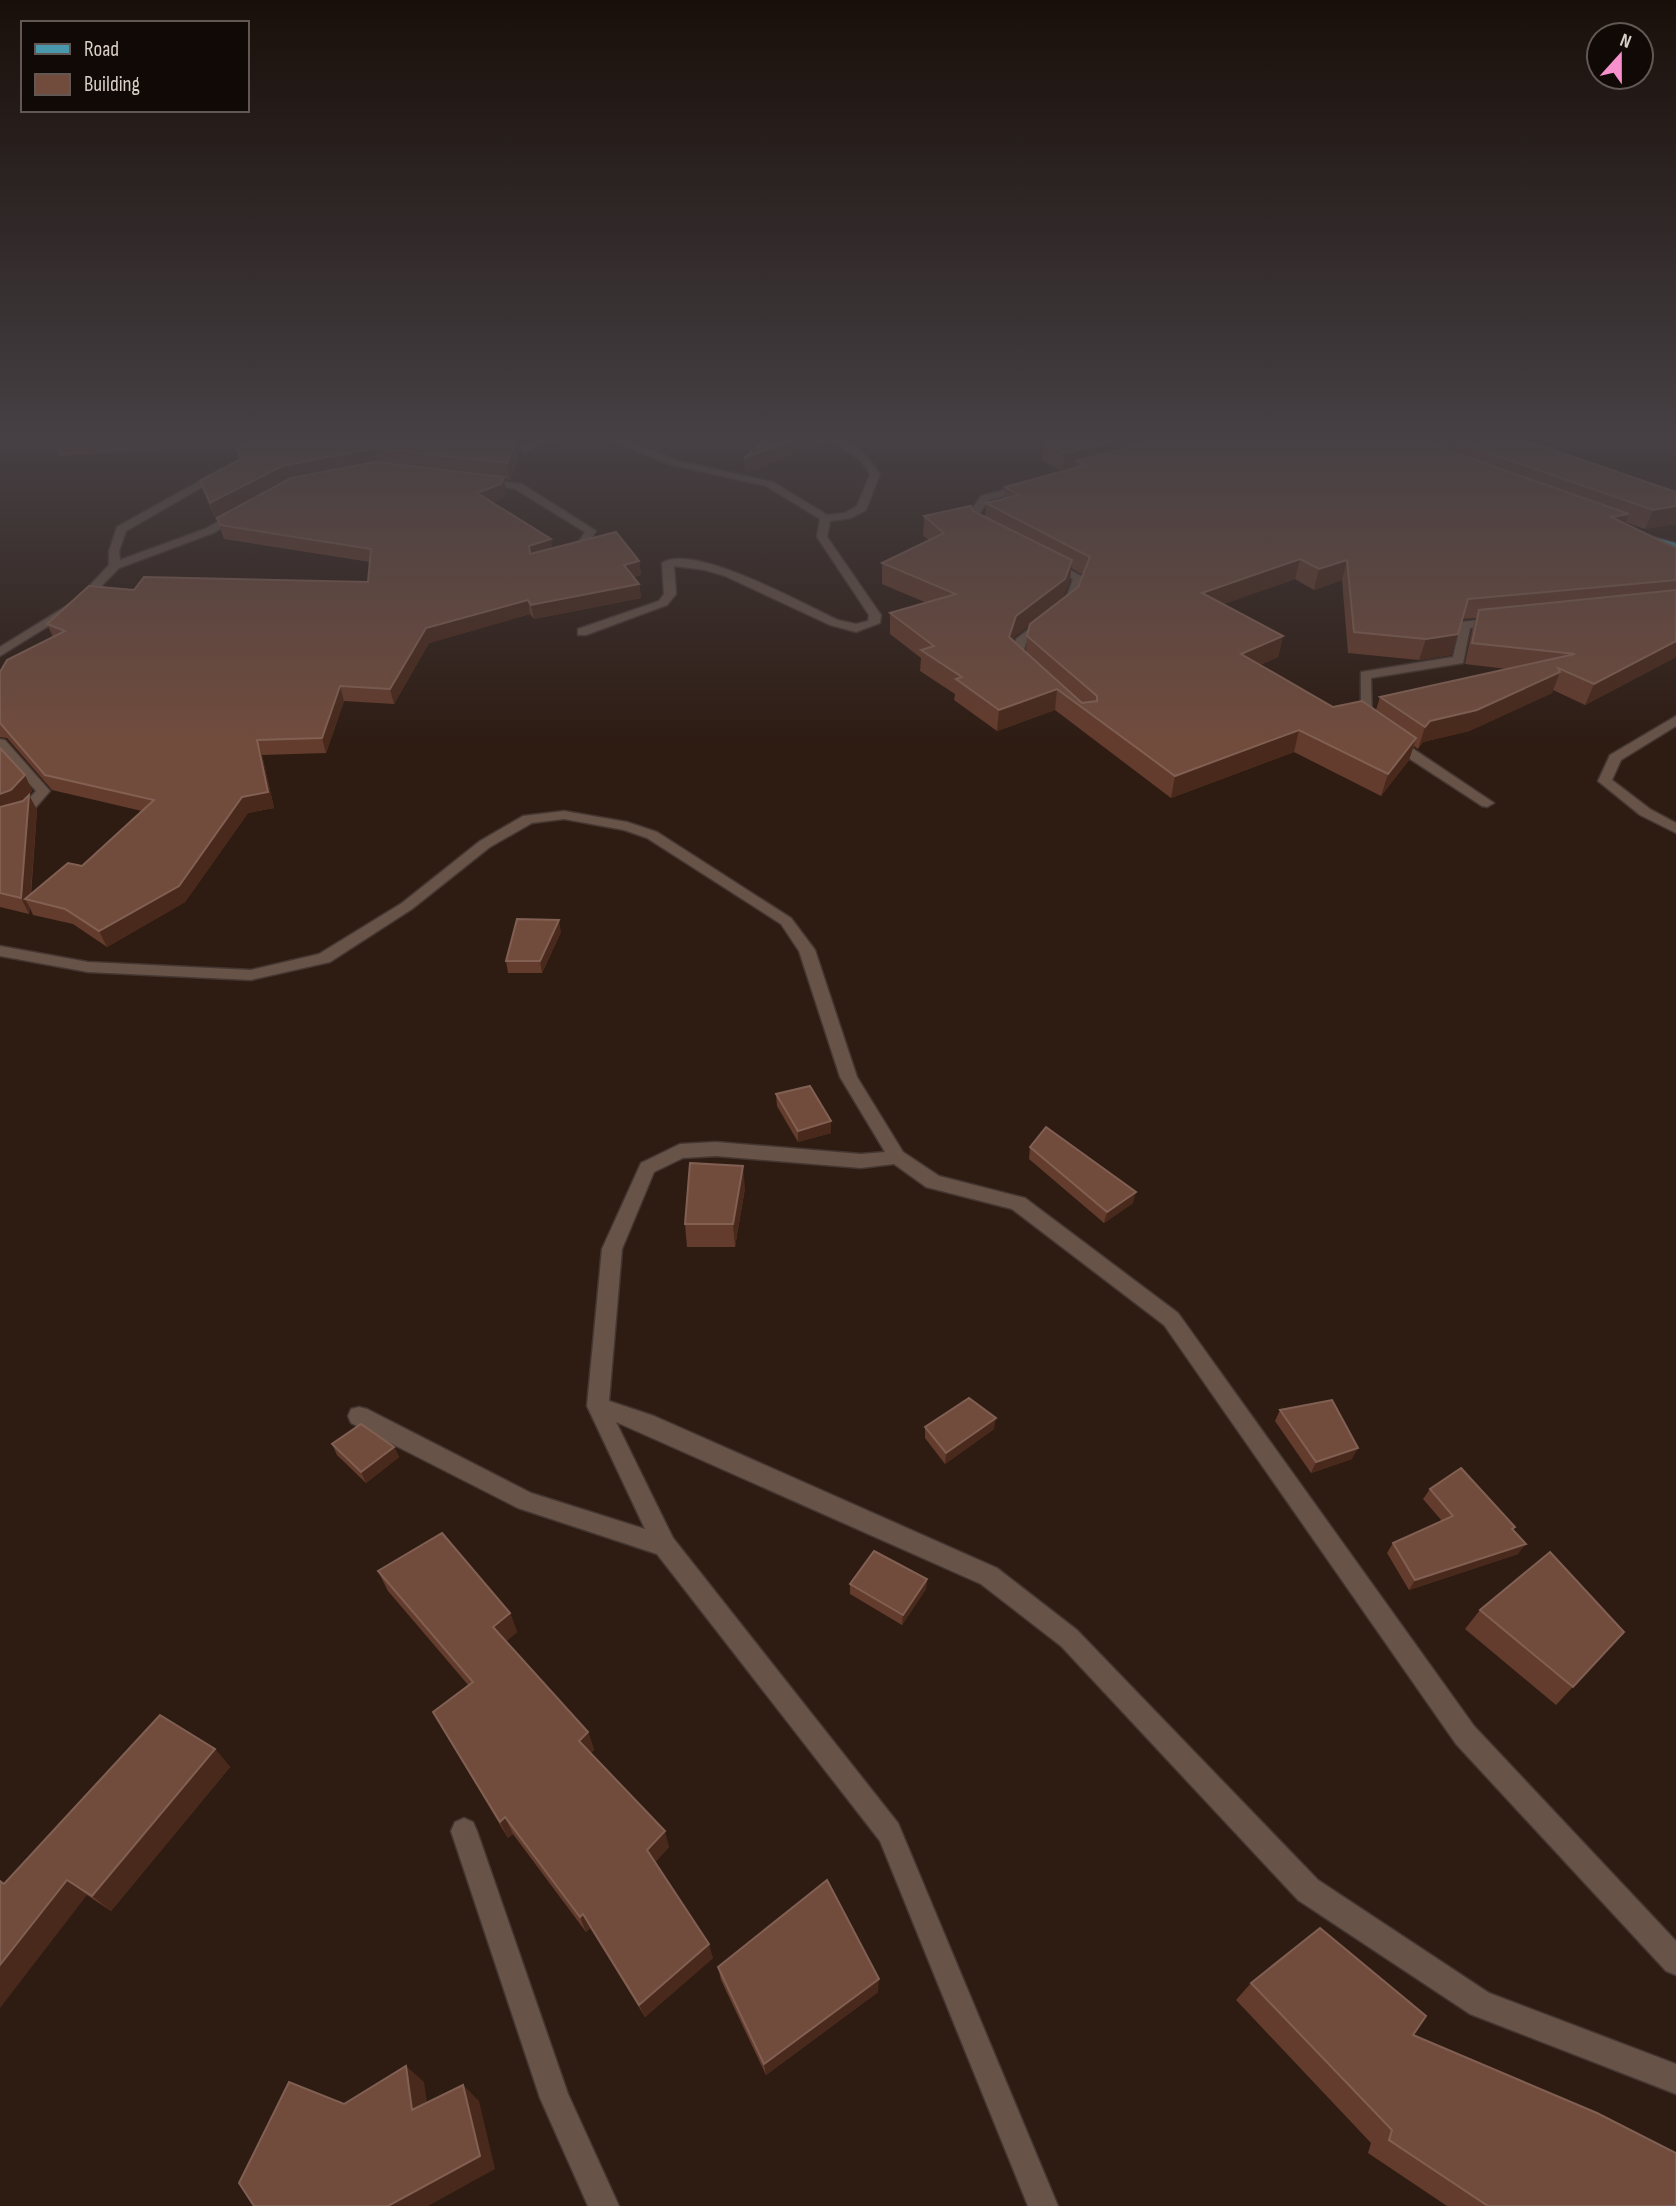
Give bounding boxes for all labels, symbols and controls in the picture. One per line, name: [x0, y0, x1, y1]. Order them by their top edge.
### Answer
legend: [21, 21, 248, 112]
north arrow: [1585, 21, 1655, 91]
text: N: [1617, 29, 1634, 54]
text: Road: [84, 37, 119, 62]
text: Building: [84, 72, 140, 97]

